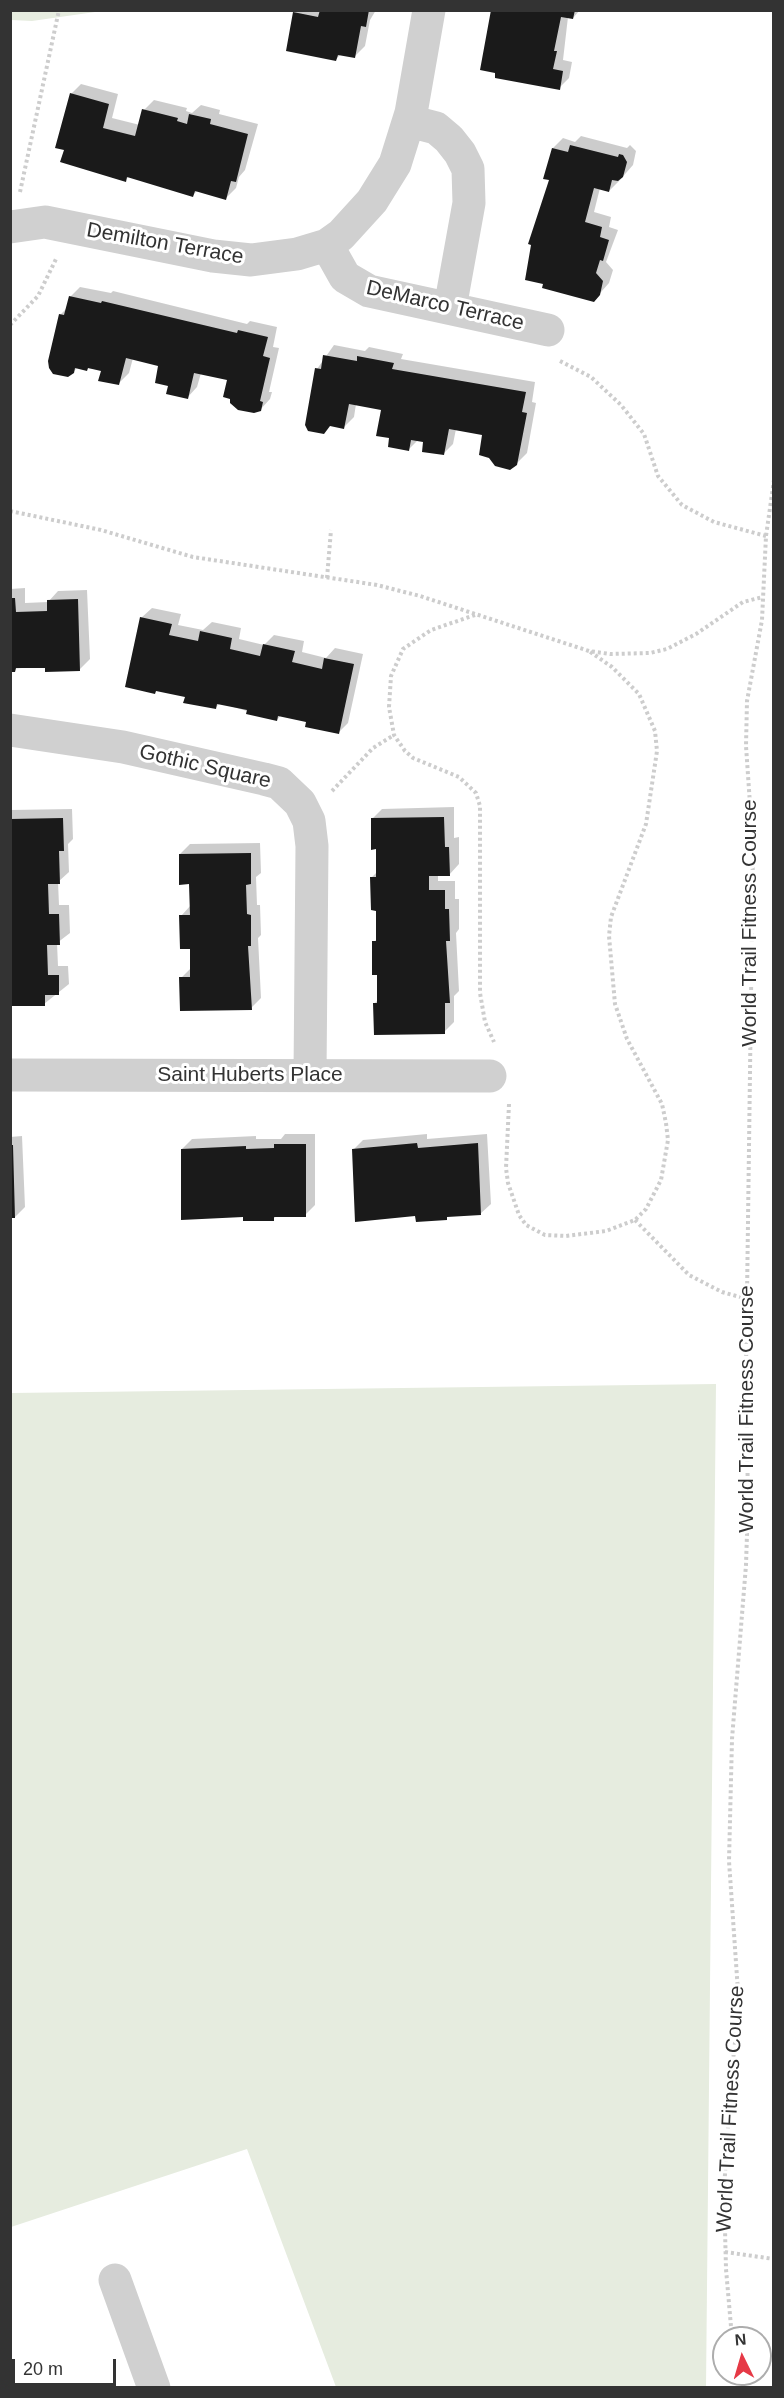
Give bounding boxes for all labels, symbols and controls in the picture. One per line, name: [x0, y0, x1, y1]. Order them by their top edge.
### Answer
street label: Demilton Terrace: [85, 218, 245, 270]
street label: DeMarco Terrace: [364, 276, 526, 336]
street label: Gothic Square: [137, 740, 273, 794]
street label: World Trail Fitness Course: [737, 799, 763, 1047]
street label: Saint Huberts Place: [157, 1062, 343, 1088]
street label: World Trail Fitness Course: [734, 1285, 760, 1533]
street label: World Trail Fitness Course: [712, 1985, 750, 2233]
north arrow: [712, 2326, 772, 2386]
text: N: [734, 2331, 747, 2349]
scale bar: [15, 2347, 118, 2385]
text: 20 m: [23, 2359, 63, 2379]

